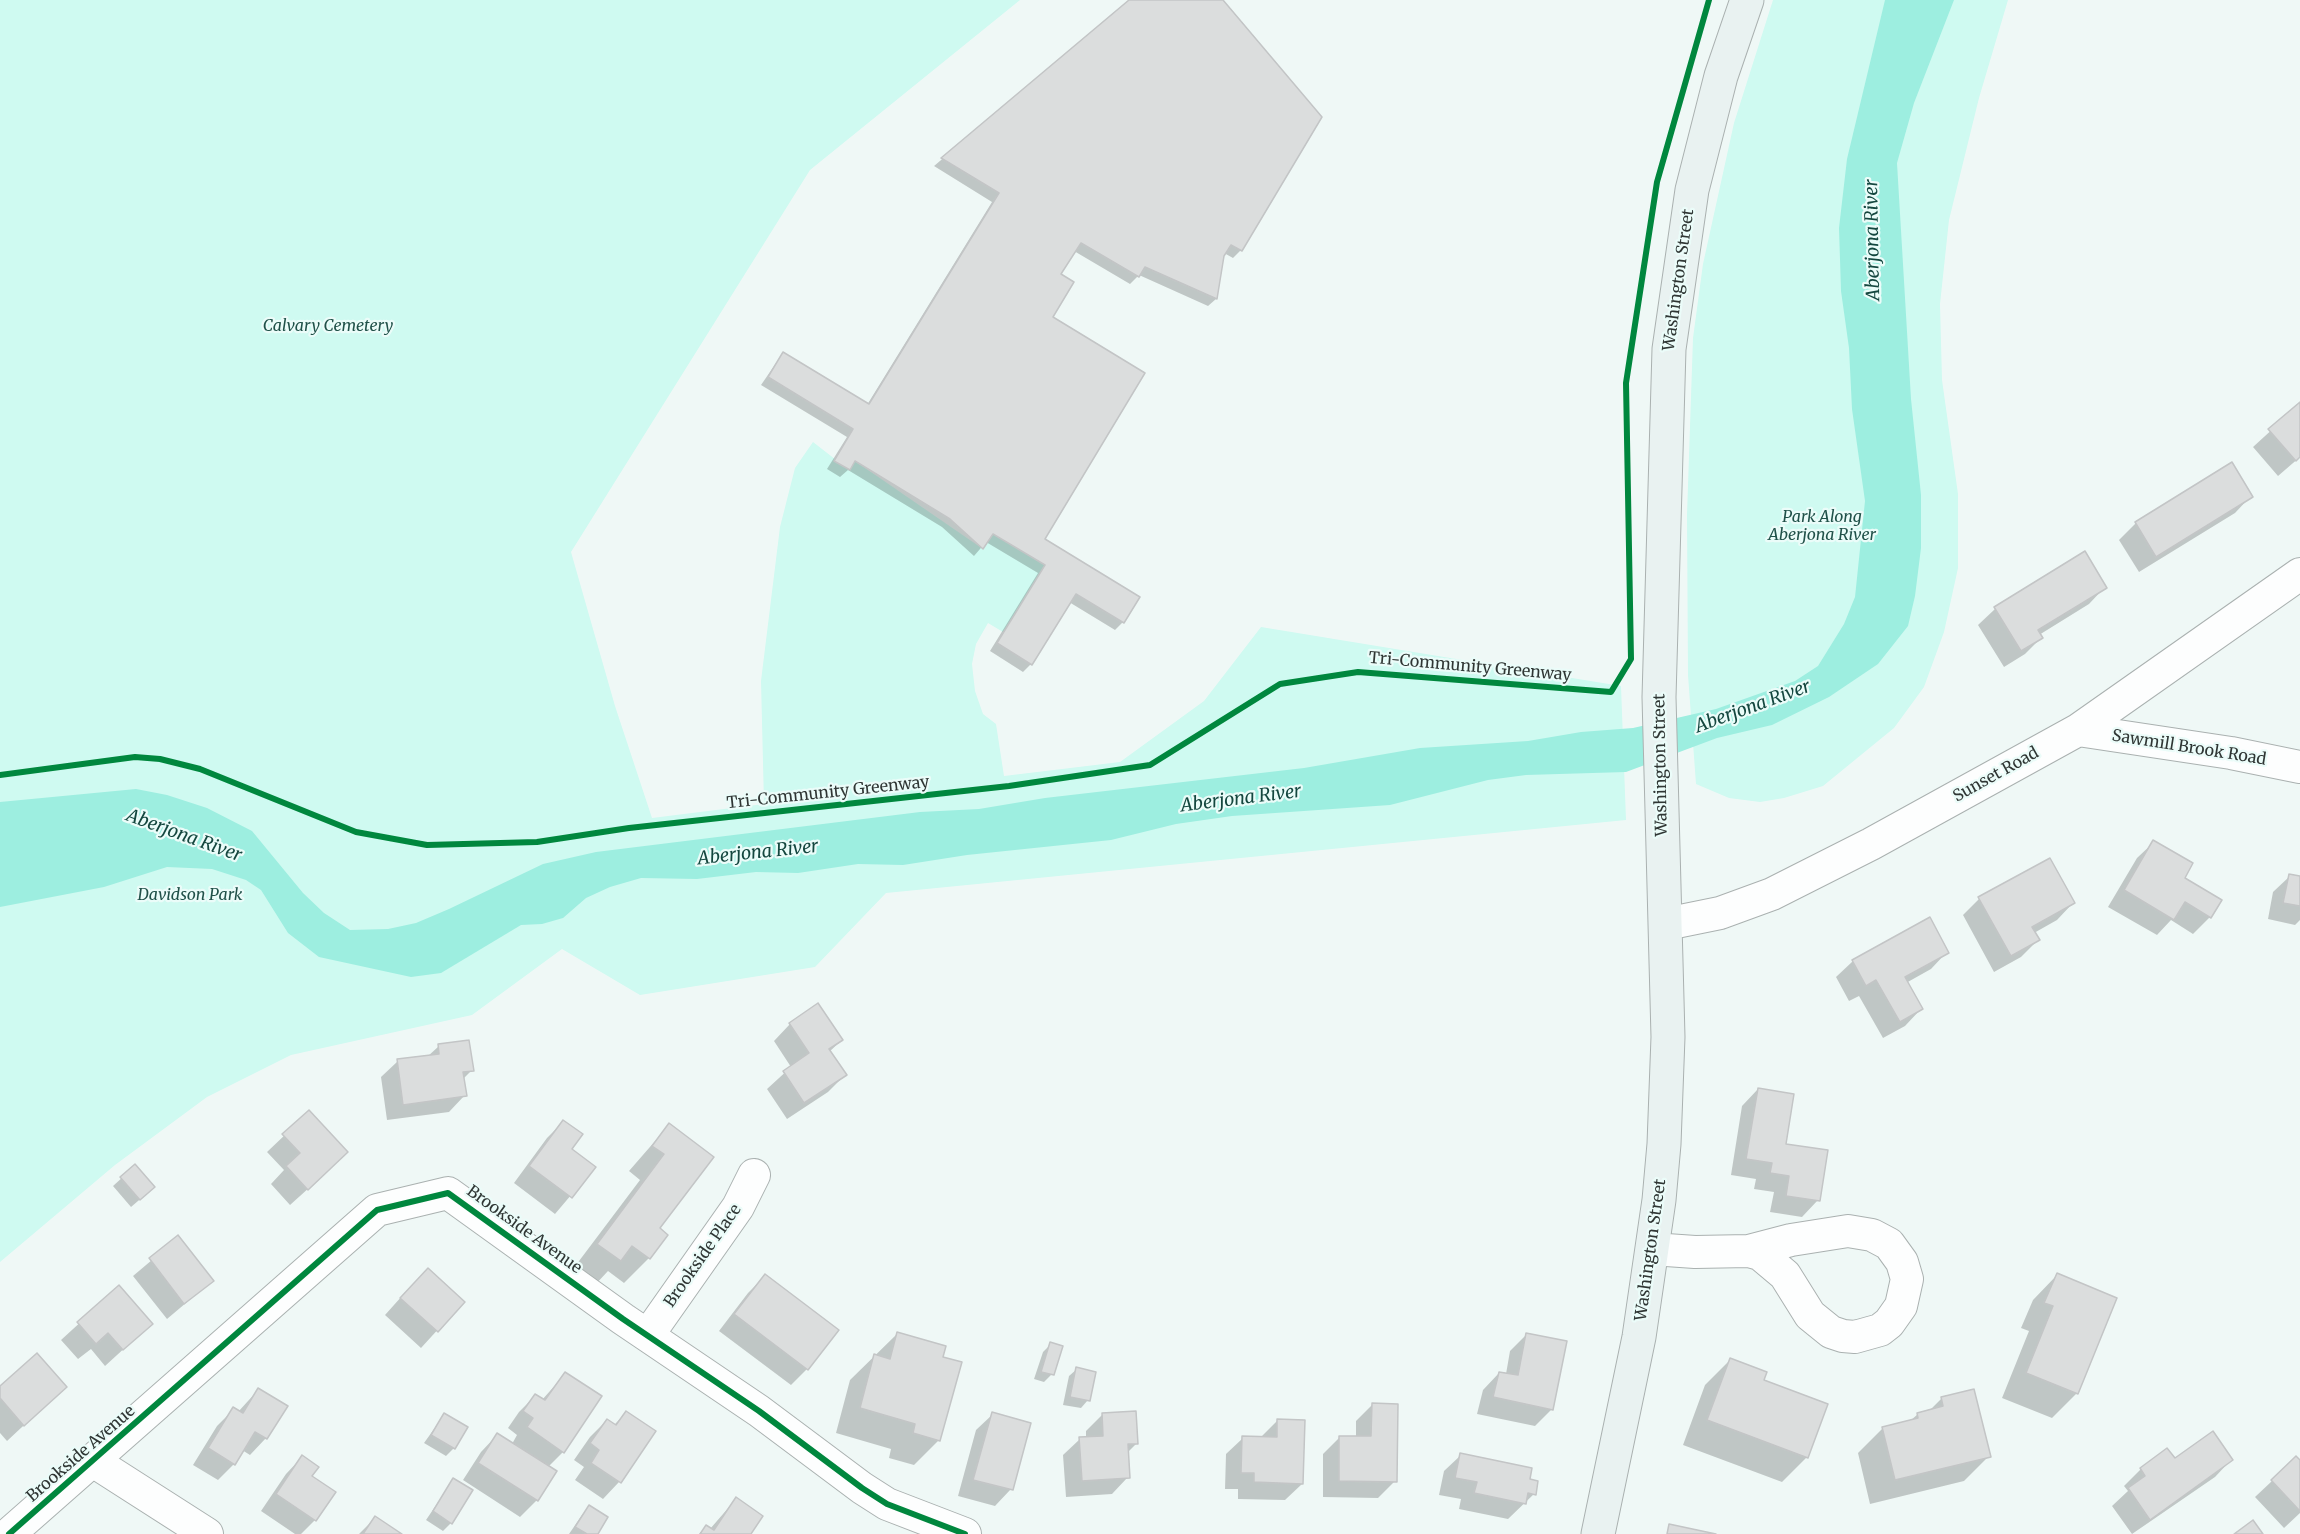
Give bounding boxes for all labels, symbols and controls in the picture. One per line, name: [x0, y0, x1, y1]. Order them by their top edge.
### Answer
water label: Aberjona River: [1861, 179, 1885, 301]
street label: Washington Street: [1660, 208, 1698, 352]
park label: Calvary Cemetery: [263, 316, 393, 336]
park label: Park Along Aberjona River: [1768, 507, 1876, 545]
street label: Tri-Community Greenway: [1368, 649, 1572, 685]
water label: Aberjona River: [1692, 676, 1814, 738]
street label: Washington Street: [1650, 693, 1672, 837]
street label: Sawmill Brook Road: [2110, 726, 2268, 770]
street label: Sunset Road: [1950, 744, 2042, 806]
street label: Tri-Community Greenway: [726, 773, 930, 813]
water label: Aberjona River: [1180, 781, 1302, 817]
water label: Aberjona River: [123, 805, 245, 867]
water label: Aberjona River: [697, 836, 819, 870]
park label: Davidson Park: [137, 885, 243, 905]
street label: Washington Street: [1632, 1178, 1670, 1322]
street label: Brookside Avenue: [463, 1182, 585, 1278]
street label: Brookside Place: [660, 1201, 746, 1311]
street label: Brookside Avenue: [23, 1402, 139, 1506]

